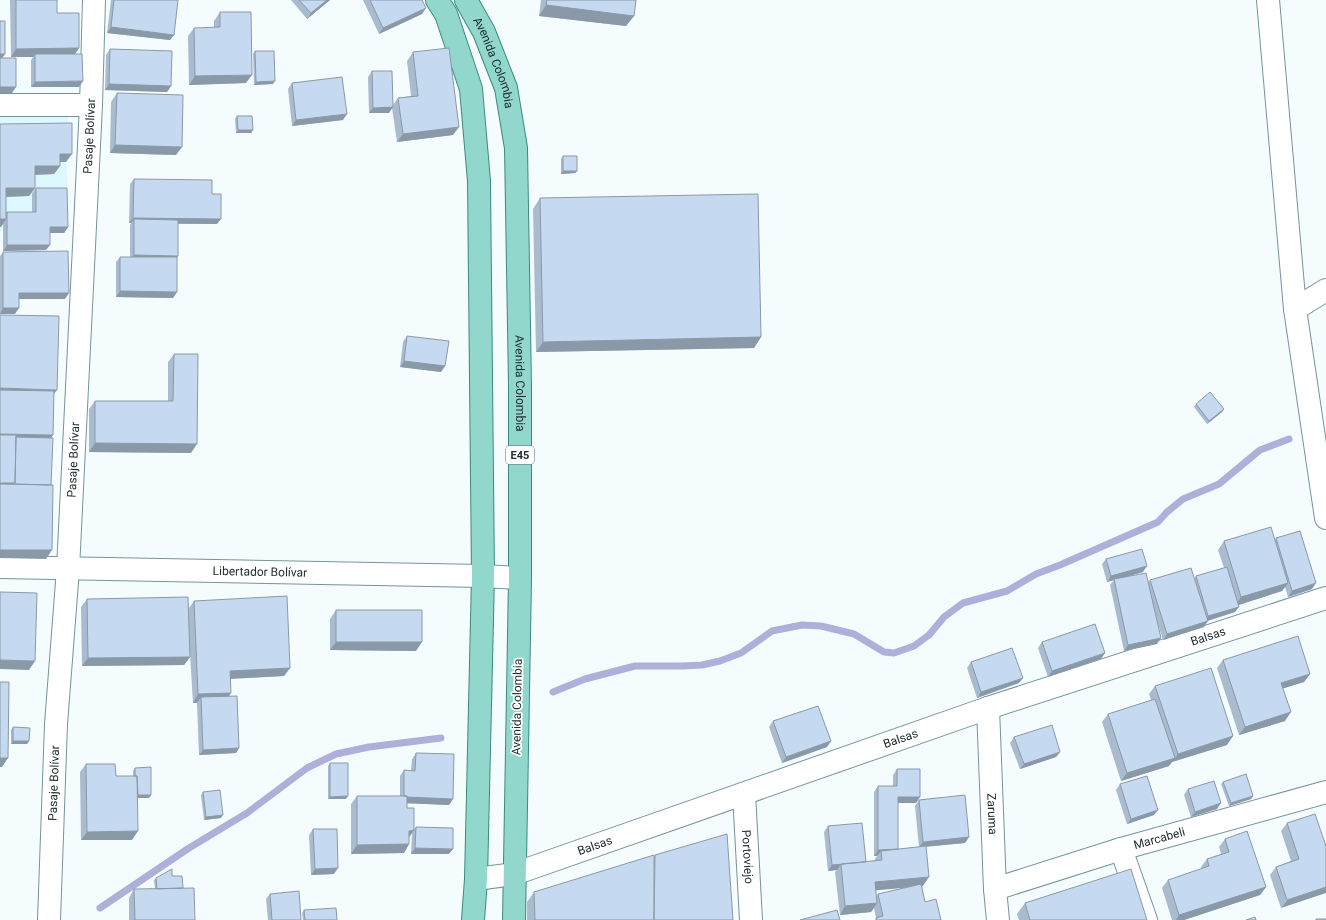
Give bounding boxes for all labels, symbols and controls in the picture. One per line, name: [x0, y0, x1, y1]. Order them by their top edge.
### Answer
street label: Avenida Colombia: [470, 15, 516, 109]
street label: Pasaje Bolívar: [81, 98, 98, 174]
street label: Avenida Colombia: [512, 335, 527, 432]
street label: Pasaje Bolívar: [65, 422, 82, 498]
road number: E45: [506, 446, 534, 464]
street label: Libertador Bolívar: [213, 564, 307, 580]
street label: Balsas: [1189, 624, 1227, 649]
street label: Avenida Colombia: [509, 659, 525, 755]
street label: Balsas: [881, 726, 920, 751]
street label: Pasaje Bolívar: [46, 745, 62, 821]
street label: Zaruma: [984, 793, 1000, 835]
street label: Marcabeli: [1132, 825, 1187, 852]
street label: Portoviejo: [739, 830, 756, 884]
street label: Balsas: [576, 833, 614, 858]

